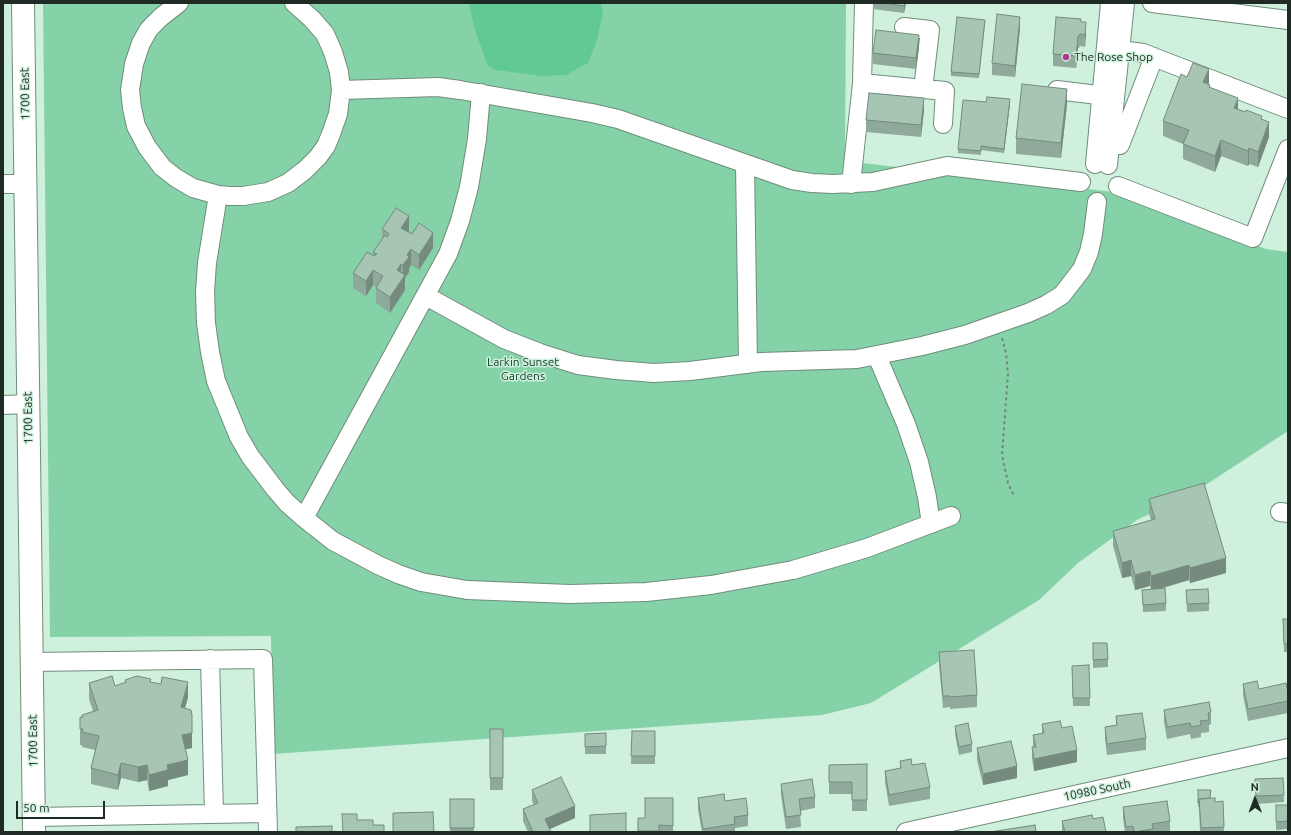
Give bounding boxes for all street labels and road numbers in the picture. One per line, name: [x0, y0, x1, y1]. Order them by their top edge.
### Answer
street label: 1700 East: [17, 68, 33, 120]
street label: 1700 East: [20, 392, 36, 444]
street label: 1700 East: [25, 715, 41, 767]
street label: 10980 South: [1062, 776, 1132, 804]

